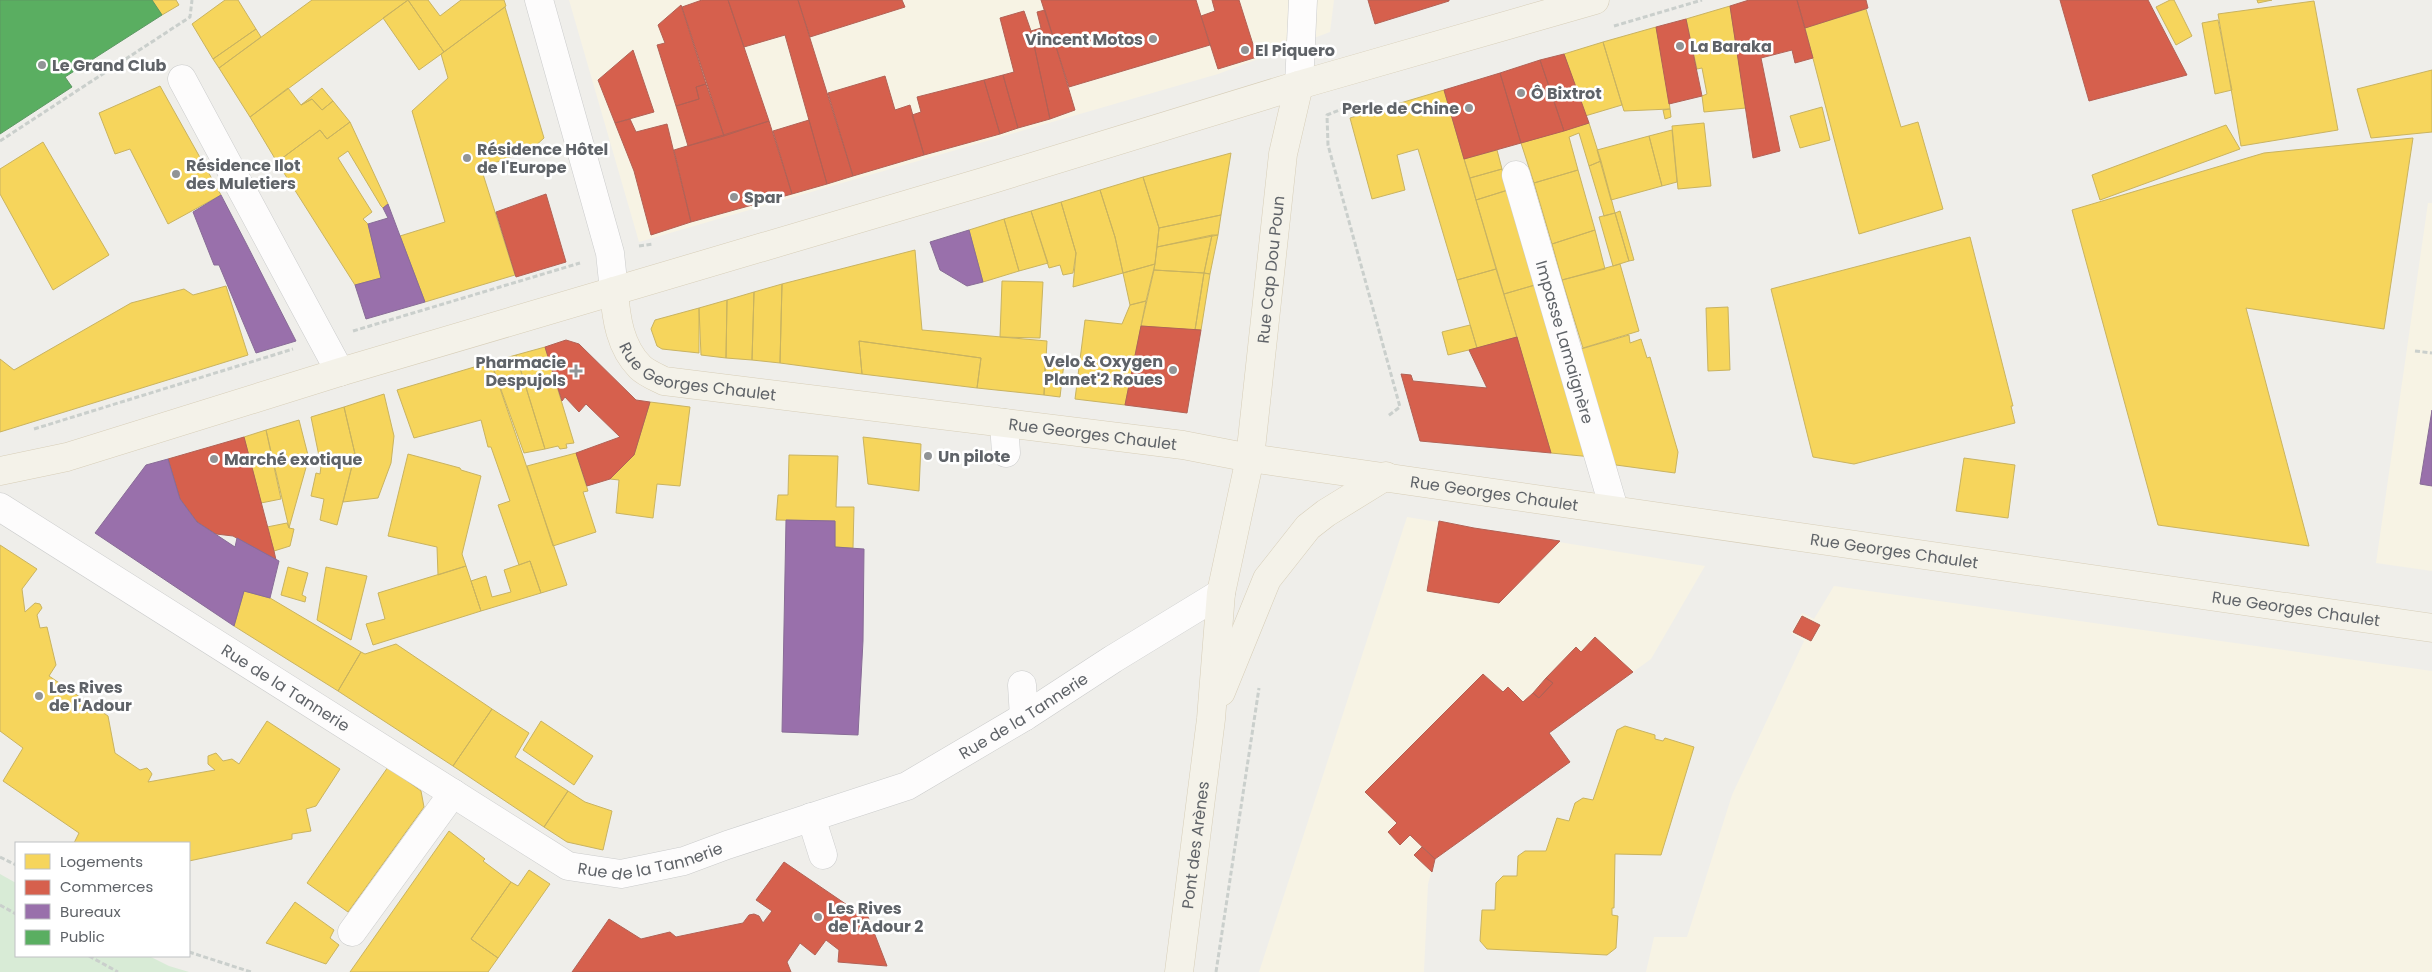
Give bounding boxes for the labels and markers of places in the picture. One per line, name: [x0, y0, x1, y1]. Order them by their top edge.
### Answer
place label: Vincent Motos: [1025, 28, 1143, 51]
marker: Vincent Motos: [1147, 33, 1159, 45]
place label: La Baraka: [1690, 35, 1772, 58]
place label: El Piquero: [1255, 39, 1335, 62]
marker: La Baraka: [1674, 40, 1686, 52]
marker: El Piquero: [1239, 44, 1251, 56]
place label: Le Grand Club: [52, 54, 167, 77]
marker: Le Grand Club: [36, 59, 48, 71]
place label: Ô Bixtrot: [1531, 82, 1602, 105]
marker: Ô Bixtrot: [1515, 87, 1527, 99]
place label: Perle de Chine: [1342, 97, 1459, 120]
marker: Perle de Chine: [1463, 102, 1475, 114]
place label: Résidence Hôtel de l'Europe: [477, 138, 608, 179]
marker: Résidence Hôtel de l'Europe: [461, 152, 473, 164]
place label: Résidence Ilot des Muletiers: [186, 154, 301, 195]
marker: Résidence Ilot des Muletiers: [170, 168, 182, 180]
place label: Spar: [744, 186, 783, 209]
marker: Spar: [728, 191, 740, 203]
place label: Velo & Oxygen Planet'2 Roues: [1043, 350, 1163, 391]
place label: Pharmacie Despujols: [475, 351, 566, 392]
marker: Velo & Oxygen Planet'2 Roues: [1167, 364, 1179, 376]
marker: Pharmacie Despujols: [570, 365, 582, 377]
place label: Un pilote: [938, 445, 1010, 468]
place label: Marché exotique: [224, 448, 362, 471]
marker: Un pilote: [922, 450, 934, 462]
marker: Marché exotique: [208, 453, 220, 465]
place label: Les Rives de l'Adour: [49, 676, 132, 717]
marker: Les Rives de l'Adour: [33, 690, 45, 702]
place label: Les Rives de l'Adour 2: [828, 897, 923, 938]
marker: Les Rives de l'Adour 2: [812, 911, 824, 923]

